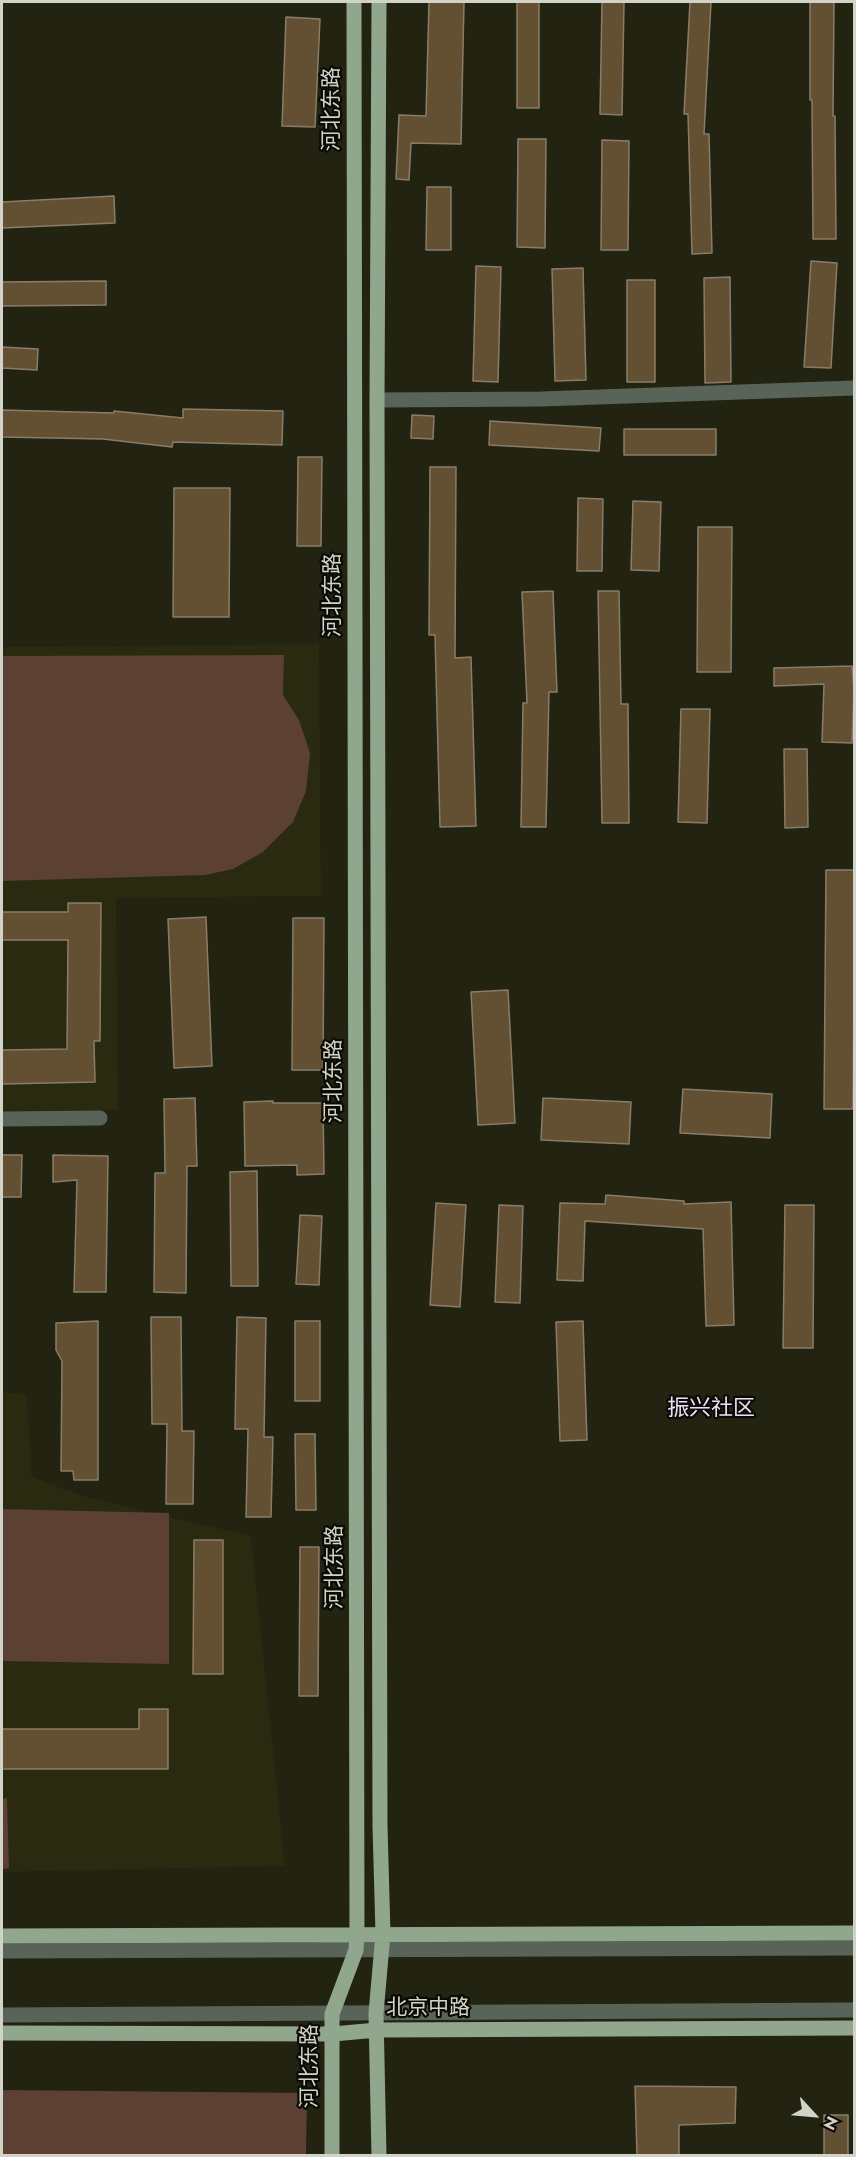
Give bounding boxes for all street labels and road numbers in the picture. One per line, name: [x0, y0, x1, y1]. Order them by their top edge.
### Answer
street label: 河北东路: [320, 67, 346, 151]
street label: 河北东路: [321, 553, 347, 637]
street label: 河北东路: [322, 1039, 348, 1123]
street label: 河北东路: [323, 1525, 349, 1609]
street label: 北京中路: [386, 1996, 470, 2022]
street label: 河北东路: [298, 2024, 324, 2108]

